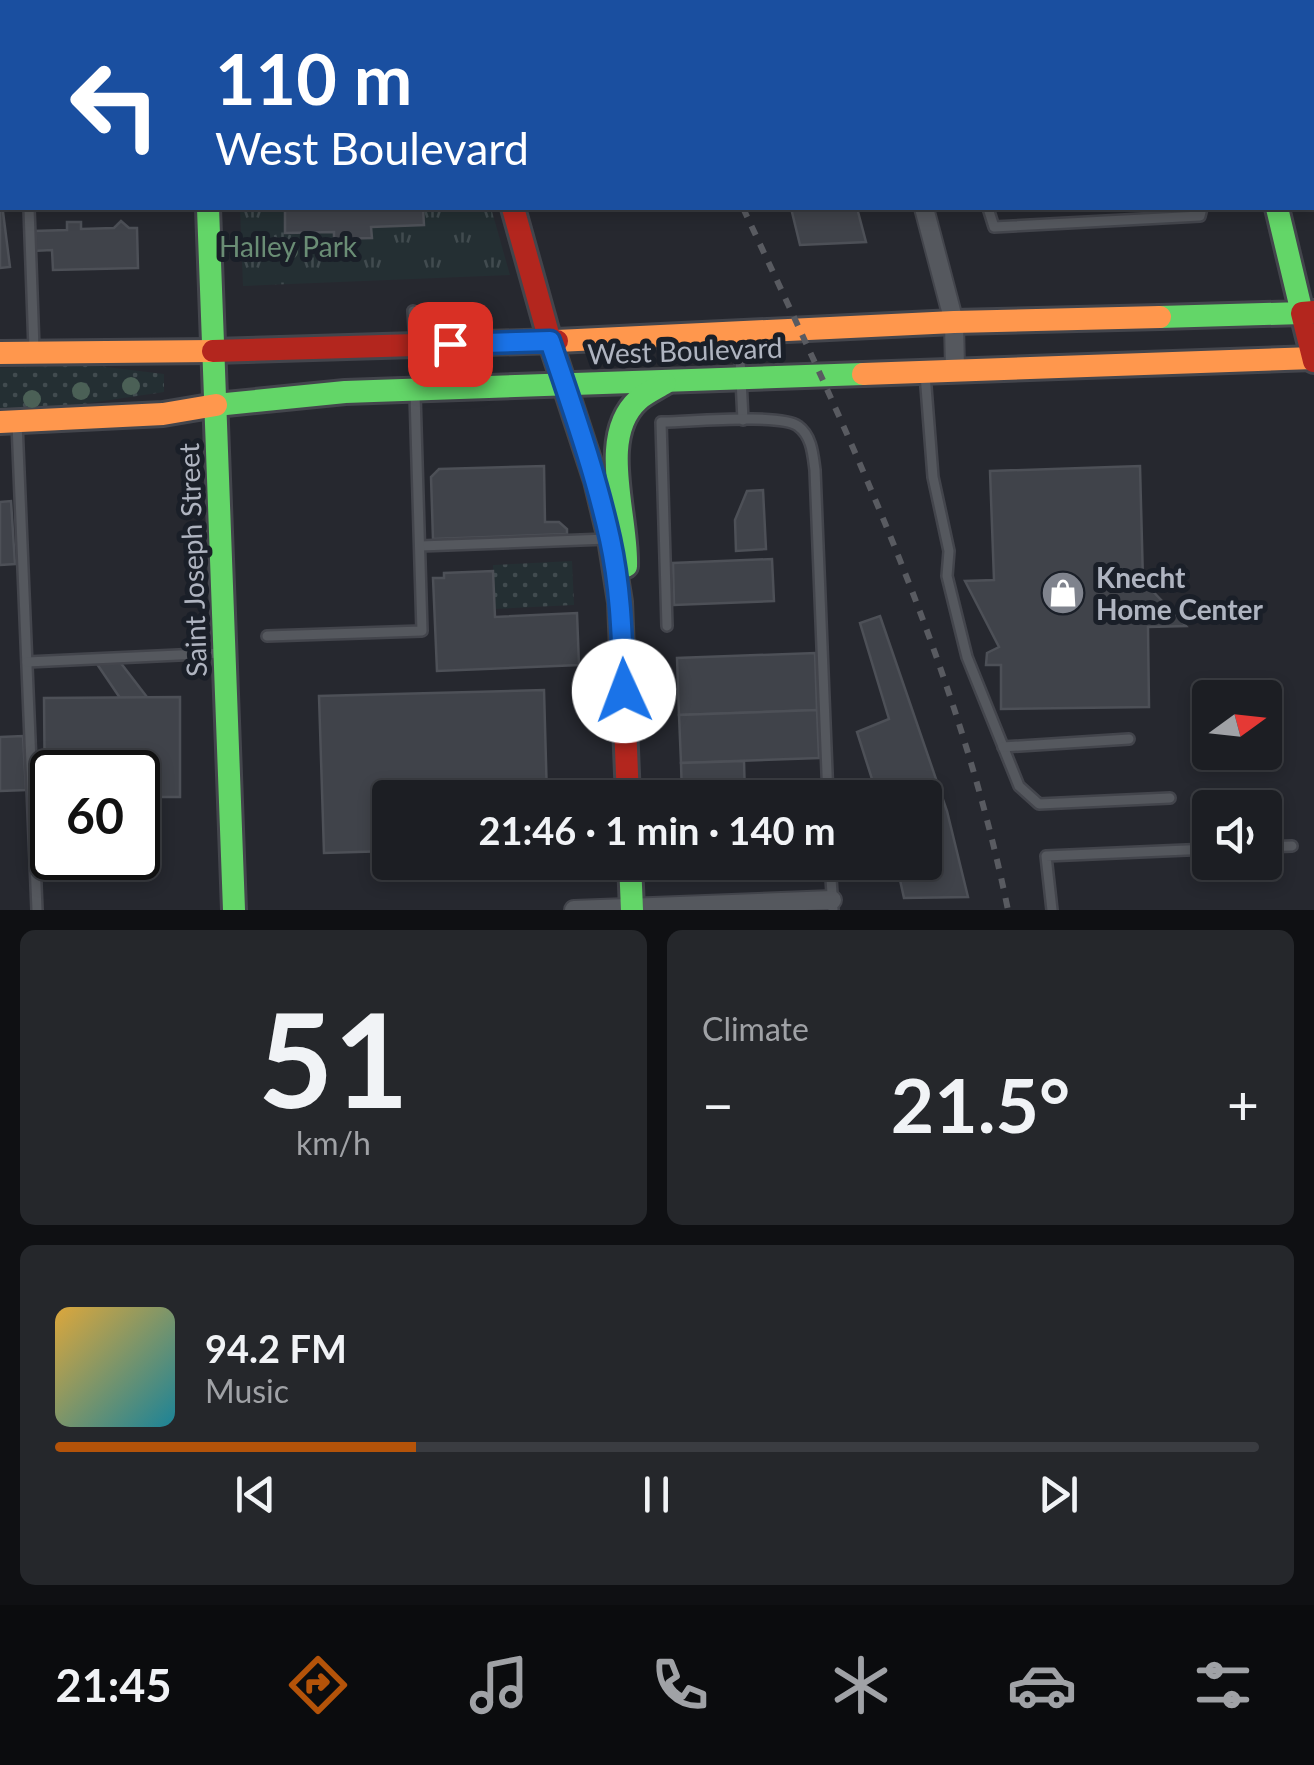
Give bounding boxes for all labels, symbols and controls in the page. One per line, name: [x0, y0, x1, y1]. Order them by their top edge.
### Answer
text: 110 m: [215, 36, 412, 120]
icon: left: [50, 40, 180, 170]
text: West Boulevard: [215, 121, 529, 175]
park label: Halley Park: [219, 229, 358, 263]
pin: [408, 302, 493, 387]
icon: arrive: [423, 317, 478, 372]
street label: West Boulevard: [587, 330, 783, 370]
street label: Saint Joseph Street: [171, 443, 213, 677]
place label: Knecht Home Center: [1096, 560, 1263, 626]
shop icon: Knecht Home Center: [1040, 570, 1086, 616]
position arrow: [572, 639, 676, 743]
north arrow: [1192, 680, 1282, 770]
map controls: [1192, 680, 1282, 880]
speed limit sign: 60: [30, 750, 160, 880]
button: sound: [1192, 790, 1282, 880]
text: 21:46 · 1 min · 140 m: [478, 807, 836, 853]
text: 51: [258, 980, 409, 1136]
text: Climate: [702, 1009, 809, 1048]
text: 21.5°: [891, 1059, 1070, 1149]
text: −: [702, 1071, 734, 1137]
text: +: [1227, 1071, 1259, 1137]
text: km/h: [296, 1123, 371, 1162]
text: 94.2 FM: [205, 1325, 347, 1371]
text: Music: [205, 1371, 289, 1410]
icon: previous: [228, 1467, 283, 1522]
icon: pause: [629, 1467, 684, 1522]
icon: next: [1031, 1467, 1086, 1522]
icon: directions: [283, 1650, 353, 1720]
icon: music: [464, 1650, 534, 1720]
icon: phone: [645, 1650, 715, 1720]
icon: climate: [826, 1650, 896, 1720]
icon: car: [1007, 1650, 1077, 1720]
icon: filters: [1188, 1650, 1258, 1720]
text: 21:45: [56, 1658, 172, 1712]

